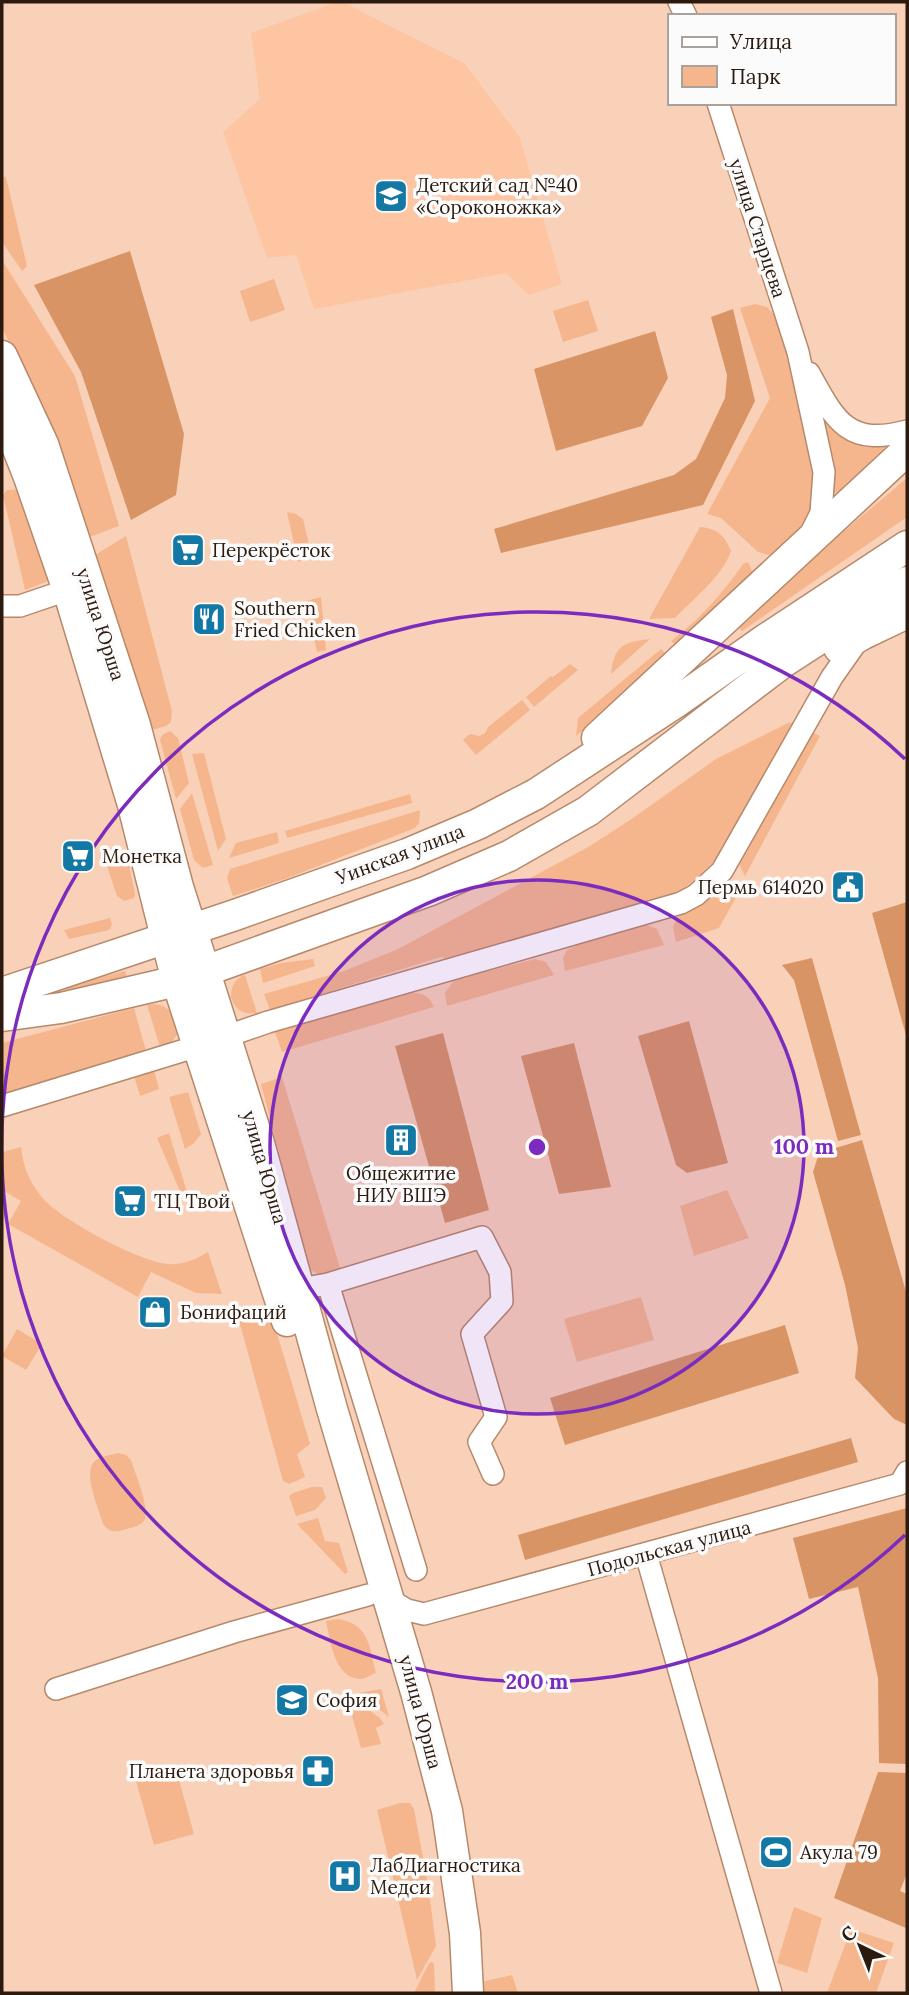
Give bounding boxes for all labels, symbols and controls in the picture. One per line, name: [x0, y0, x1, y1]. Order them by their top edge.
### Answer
legend: [668, 14, 895, 105]
text: Улица: [729, 28, 792, 55]
text: Парк: [730, 63, 781, 90]
street label: улица Старцева: [724, 155, 792, 301]
place label: Детский сад №40 «Сороконожка»: [416, 173, 578, 219]
school or university icon: Детский сад №40 «Сороконожка»: [372, 177, 410, 215]
supermarket icon: Перекрёсток: [169, 531, 207, 569]
place label: Перекрёсток: [212, 538, 331, 562]
street label: улица Юрша: [72, 565, 131, 684]
place label: Southern Fried Chicken: [234, 596, 356, 642]
restaurant icon: Southern Fried Chicken: [190, 600, 228, 638]
street label: Уинская улица: [332, 818, 468, 890]
supermarket icon: Монетка: [59, 837, 97, 875]
place label: Монетка: [102, 844, 182, 868]
public building icon: Пермь 614020: [829, 868, 867, 906]
place label: Пермь 614020: [698, 875, 824, 899]
street label: улица Юрша: [237, 1107, 293, 1227]
building icon: Общежитие НИУ ВШЭ: [382, 1121, 420, 1159]
text: 100 m: [774, 1133, 834, 1160]
centre of rings: [525, 1135, 549, 1159]
place label: Общежитие НИУ ВШЭ: [346, 1161, 456, 1207]
supermarket icon: ТЦ Твой: [111, 1182, 149, 1220]
place label: ТЦ Твой: [154, 1189, 230, 1213]
shop icon: Бонифаций: [136, 1293, 174, 1331]
place label: Бонифаций: [180, 1300, 287, 1324]
street label: Подольская улица: [585, 1515, 754, 1581]
street label: улица Юрша: [394, 1652, 448, 1772]
text: 200 m: [506, 1668, 568, 1695]
school or university icon: София: [273, 1681, 311, 1719]
place label: София: [316, 1688, 377, 1712]
pharmacy icon: Планета здоровья: [299, 1752, 337, 1790]
place label: Планета здоровья: [129, 1759, 294, 1783]
sports icon: Акула 79: [757, 1833, 795, 1871]
place label: Акула 79: [799, 1840, 878, 1864]
place label: ЛабДиагностика Медси: [370, 1853, 521, 1899]
hospital icon: ЛабДиагностика Медси: [326, 1857, 364, 1895]
north arrow: [825, 1911, 895, 1981]
text: С: [835, 1920, 861, 1947]

